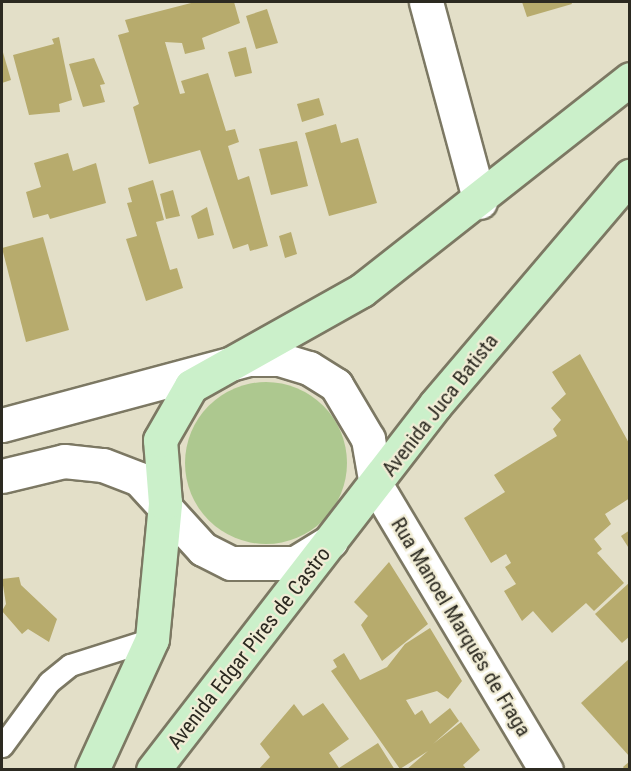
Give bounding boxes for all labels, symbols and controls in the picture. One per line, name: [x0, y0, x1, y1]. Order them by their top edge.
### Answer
street label: Avenida Juca Batista: [377, 329, 503, 481]
street label: Rua Manoel Marquês de Fraga: [386, 513, 536, 741]
street label: Avenida Edgar Pires de Castro: [162, 542, 336, 754]

